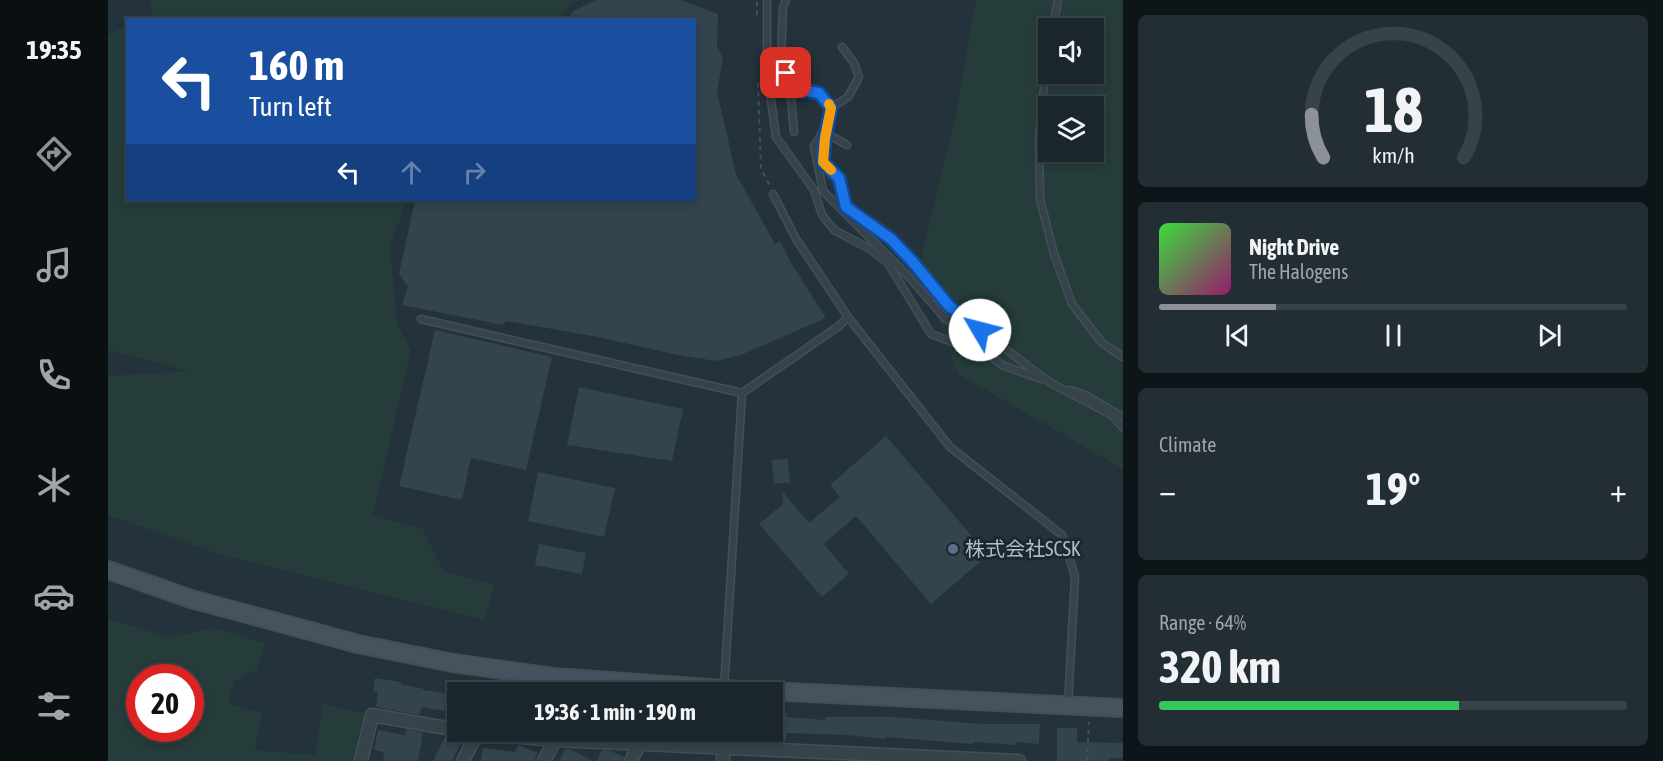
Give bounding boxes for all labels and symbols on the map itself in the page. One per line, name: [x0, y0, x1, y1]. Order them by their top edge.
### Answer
pin: [760, 47, 811, 98]
position arrow: [948, 298, 1012, 362]
place label: 株式会社SCSK: [965, 537, 1081, 560]
marker: 株式会社SCSK: [946, 542, 960, 556]
speed limit sign: 20: [126, 664, 204, 742]

